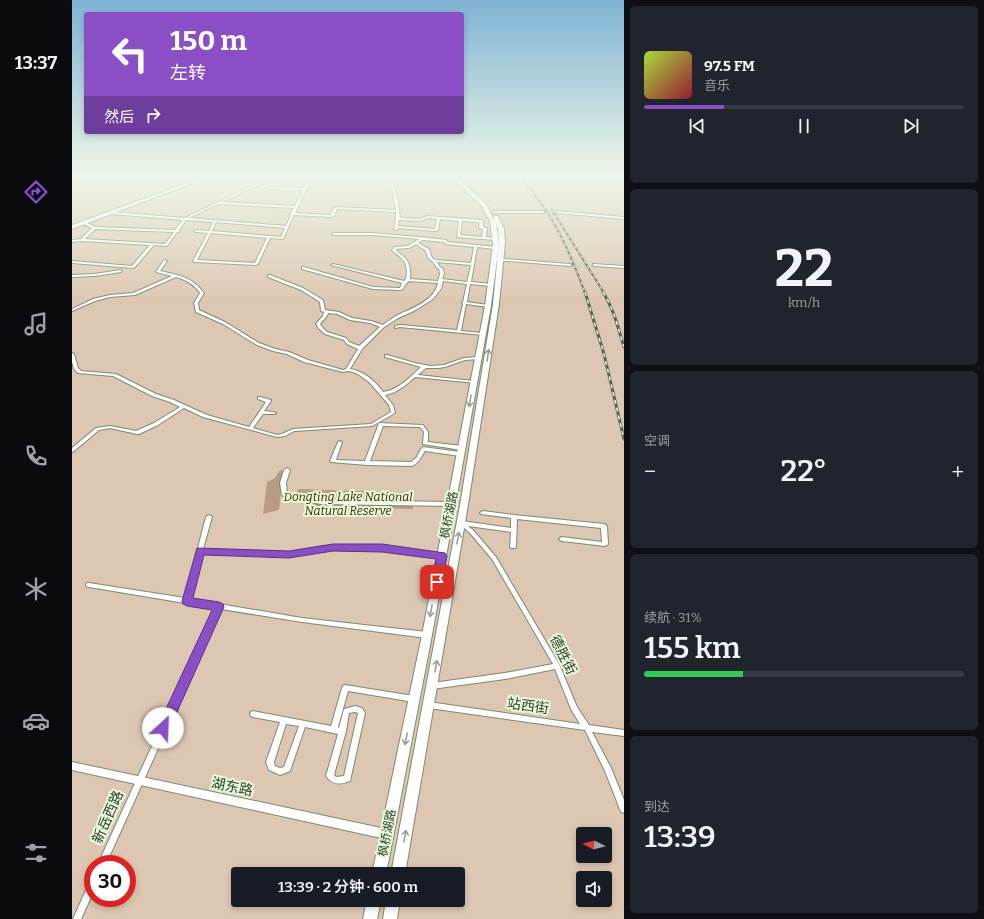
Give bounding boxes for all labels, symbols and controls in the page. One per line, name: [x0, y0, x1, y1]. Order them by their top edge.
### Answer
text: 150 m: [170, 24, 247, 57]
icon: left: [104, 28, 156, 80]
text: 13:37: [15, 52, 57, 74]
text: 97.5 FM: [704, 57, 755, 75]
text: 左转: [170, 62, 206, 84]
text: 音乐: [704, 78, 730, 93]
icon: right: [142, 104, 164, 126]
text: 然后: [104, 108, 134, 126]
icon: previous: [686, 115, 708, 137]
icon: pause: [793, 115, 815, 137]
icon: next: [900, 115, 922, 137]
icon: directions: [22, 178, 50, 206]
text: 22: [775, 237, 833, 300]
text: km/h: [788, 295, 820, 310]
icon: music: [22, 310, 50, 338]
one-way arrow: [484, 349, 492, 362]
one-way arrow: [466, 394, 474, 407]
text: 空调: [644, 433, 670, 448]
icon: phone: [22, 442, 50, 470]
text: 22°: [780, 453, 827, 489]
text: −: [644, 458, 656, 485]
text: +: [951, 458, 964, 485]
park label: Dongting Lake National Natural Reserve: [284, 490, 412, 518]
street label: 枫桥湖路: [438, 490, 460, 540]
one-way arrow: [454, 532, 462, 545]
pin: [420, 565, 454, 599]
icon: arrive: [426, 571, 448, 593]
icon: climate: [22, 575, 50, 603]
one-way arrow: [427, 604, 435, 617]
text: 续航 · 31%: [644, 610, 702, 625]
text: 155 km: [644, 630, 741, 666]
street label: 德胜街: [546, 632, 580, 678]
one-way arrow: [432, 660, 440, 673]
street label: 站西街: [506, 695, 550, 717]
icon: car: [22, 707, 50, 735]
position arrow: [142, 707, 184, 749]
one-way arrow: [401, 732, 409, 745]
street label: 湖东路: [210, 774, 254, 800]
street label: 新岳西路: [89, 788, 127, 846]
text: 到达: [644, 799, 670, 814]
street label: 枫桥湖路: [376, 808, 398, 858]
text: 13:39: [644, 819, 716, 855]
north arrow: [576, 827, 612, 863]
map controls: [576, 827, 612, 907]
one-way arrow: [401, 830, 409, 843]
icon: filters: [22, 839, 50, 867]
speed limit sign: 30: [84, 855, 136, 907]
button: sound: [576, 871, 612, 907]
text: 13:39 · 2 分钟 · 600 m: [278, 878, 418, 896]

